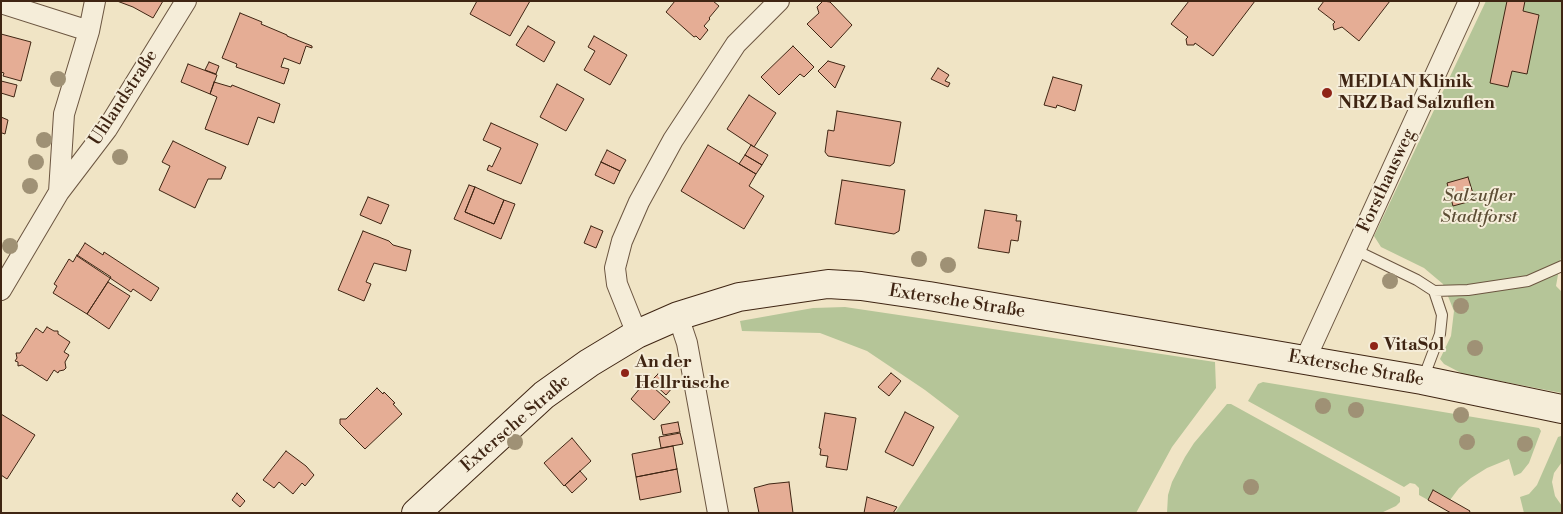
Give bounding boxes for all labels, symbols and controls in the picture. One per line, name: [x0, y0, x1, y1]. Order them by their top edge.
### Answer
street label: Uhlandstraße: [85, 46, 163, 150]
place label: MEDIAN Klinik NRZ Bad Salzuflen: [1338, 72, 1495, 115]
marker: MEDIAN Klinik NRZ Bad Salzuflen: [1320, 86, 1334, 100]
street label: Forsthausweg: [1354, 126, 1420, 236]
park label: Salzufler Stadtforst: [1441, 186, 1517, 228]
street label: Extersche Straße: [887, 281, 1027, 323]
place label: VitaSol: [1384, 335, 1444, 357]
marker: VitaSol: [1368, 340, 1380, 352]
street label: Extersche Straße: [1286, 346, 1426, 392]
place label: An der Hellrüsche: [635, 352, 730, 394]
marker: An der Hellrüsche: [619, 367, 631, 379]
street label: Extersche Straße: [457, 371, 575, 477]

